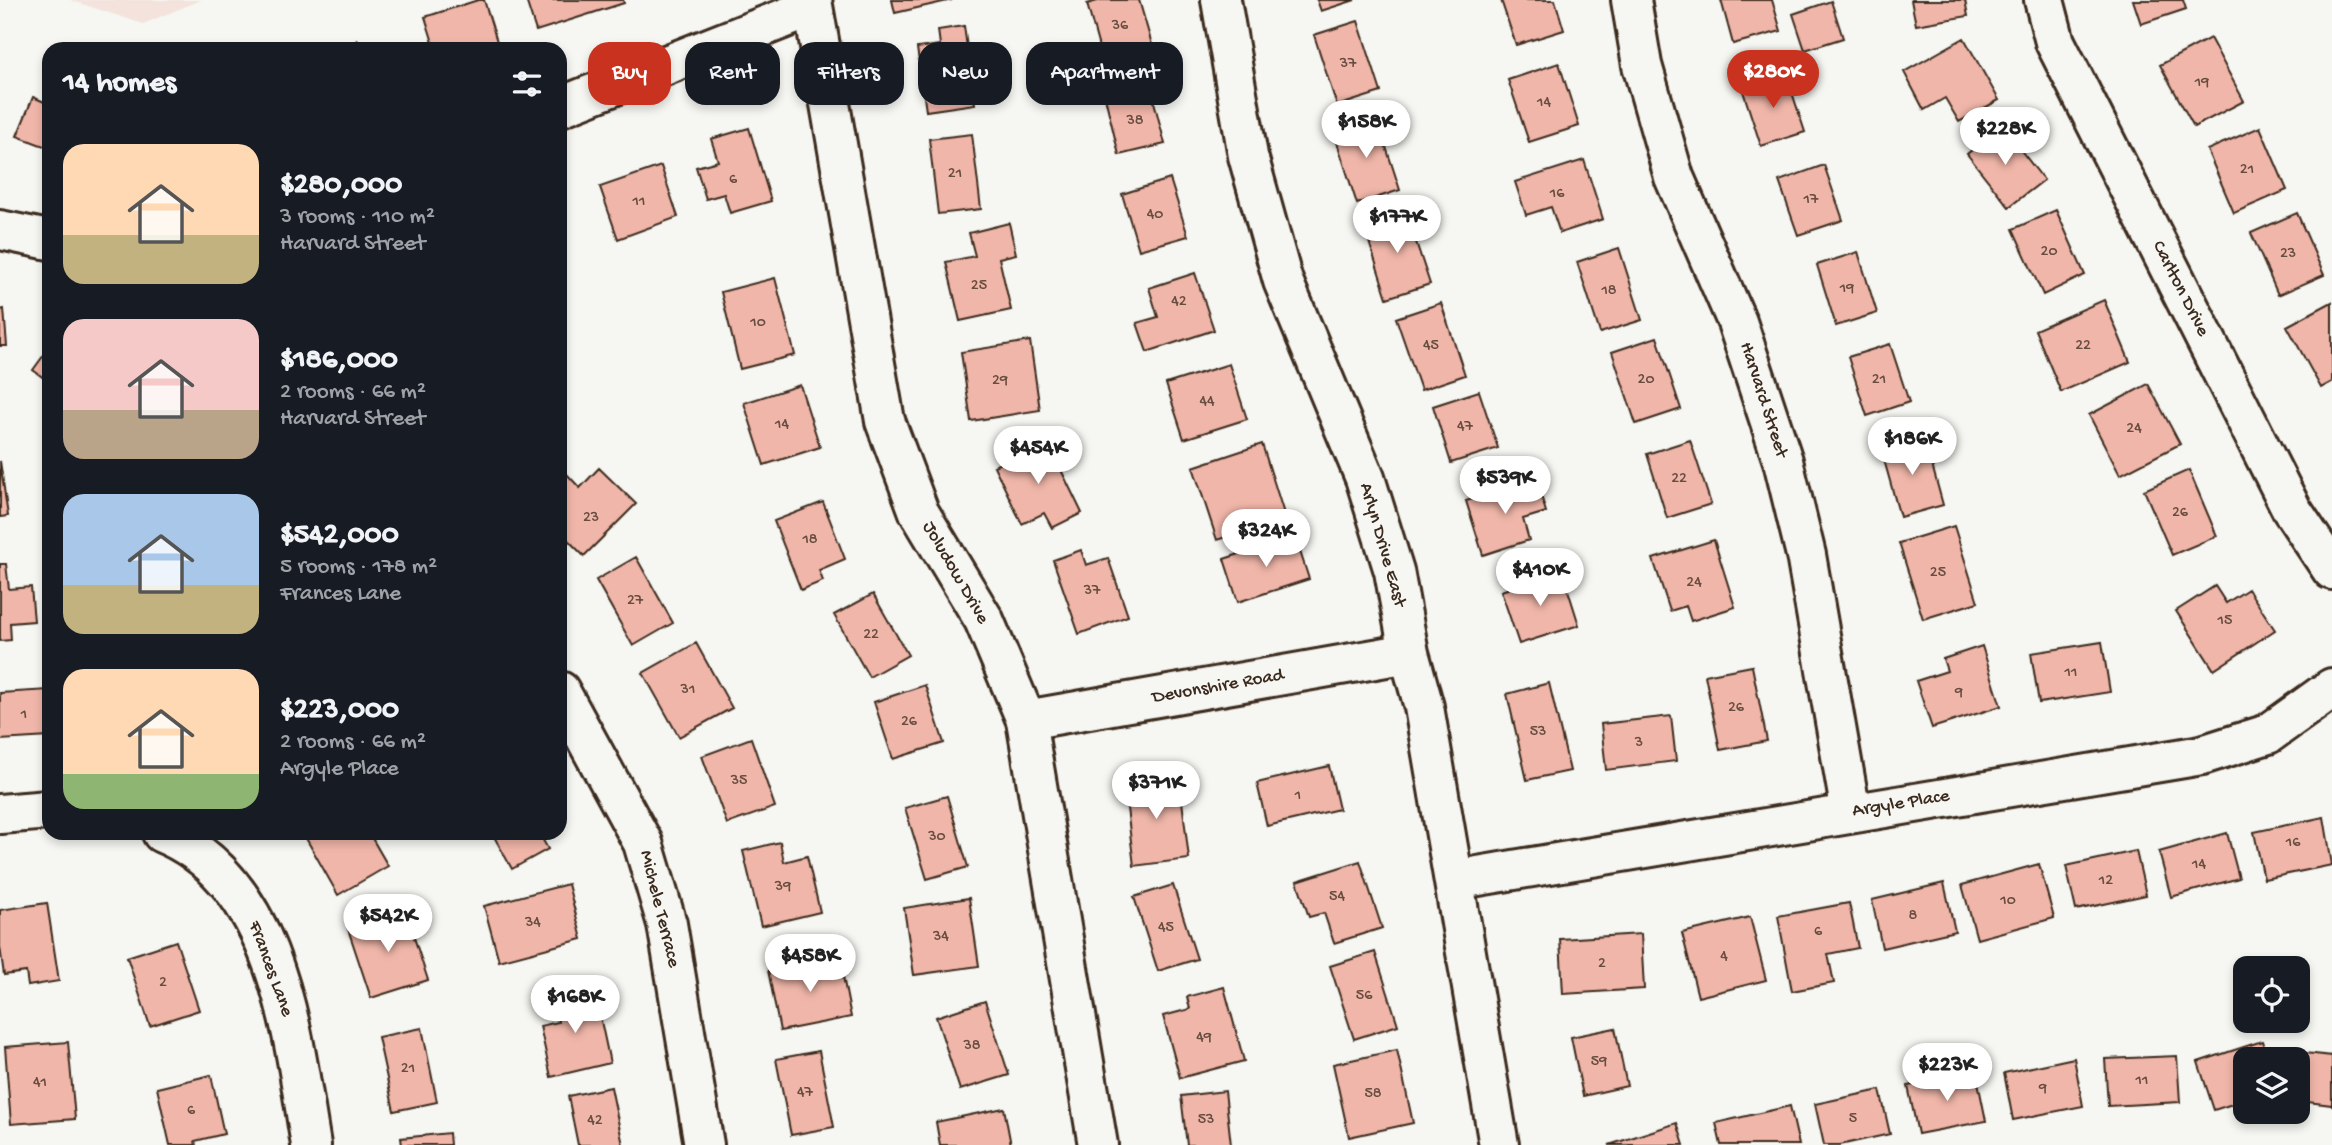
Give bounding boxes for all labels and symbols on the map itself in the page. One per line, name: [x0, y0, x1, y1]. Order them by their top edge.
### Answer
house number: 36: [1111, 17, 1129, 36]
pin: $280K: [1724, 50, 1822, 110]
house number: 37: [1339, 55, 1357, 74]
house number: 19: [2194, 74, 2209, 93]
house number: 14: [1536, 94, 1551, 113]
pin: $158K: [1317, 100, 1415, 160]
pin: $228K: [1956, 108, 2054, 167]
house number: 38: [1125, 112, 1144, 131]
house number: 21: [2240, 161, 2254, 180]
house number: 21: [948, 165, 962, 184]
house number: 6: [729, 171, 738, 190]
house number: 16: [1549, 185, 1565, 204]
house number: 17: [1803, 191, 1819, 210]
house number: 11: [632, 193, 645, 212]
pin: $177K: [1348, 196, 1446, 255]
house number: 40: [1147, 206, 1163, 225]
street label: Carlton Drive: [2146, 237, 2214, 341]
house number: 20: [2041, 243, 2057, 262]
house number: 23: [2280, 245, 2296, 264]
house number: 25: [971, 277, 987, 296]
house number: 19: [1839, 280, 1854, 299]
house number: 18: [1600, 282, 1617, 301]
house number: 42: [1171, 293, 1187, 312]
house number: 10: [749, 314, 766, 333]
house number: 45: [1423, 337, 1439, 356]
house number: 22: [2075, 337, 2091, 356]
street label: Harvard Street: [1734, 339, 1793, 463]
house number: 20: [1638, 371, 1654, 390]
house number: 21: [1872, 371, 1886, 390]
house number: 29: [992, 372, 1008, 391]
house number: 44: [1199, 393, 1215, 412]
house number: 14: [774, 416, 789, 435]
house number: 47: [1457, 418, 1474, 437]
pin: $186K: [1863, 418, 1961, 477]
house number: 24: [2126, 420, 2142, 439]
pin: $454K: [989, 426, 1087, 486]
pin: $539K: [1456, 456, 1554, 516]
house number: 22: [1671, 470, 1687, 489]
street label: Arlyn Drive East: [1353, 480, 1411, 612]
house number: 26: [2172, 504, 2189, 523]
house number: 23: [583, 509, 599, 528]
pin: $324K: [1217, 510, 1315, 569]
street label: Joludow Drive: [916, 518, 994, 629]
house number: 18: [801, 531, 818, 550]
pin: $410K: [1491, 548, 1589, 608]
house number: 25: [1930, 564, 1946, 583]
house number: 24: [1686, 574, 1702, 593]
house number: 37: [1083, 582, 1101, 601]
house number: 27: [627, 592, 644, 611]
house number: 15: [2217, 612, 2232, 631]
house number: 22: [863, 626, 879, 645]
street label: Devonshire Road: [1148, 664, 1287, 710]
house number: 11: [2064, 664, 2077, 683]
house number: 31: [680, 681, 695, 700]
house number: 9: [1954, 684, 1963, 703]
house number: 26: [1728, 699, 1745, 718]
house number: 1: [20, 706, 27, 725]
house number: 26: [901, 713, 918, 732]
house number: 53: [1530, 723, 1546, 742]
house number: 3: [1634, 734, 1643, 753]
pin: $371K: [1107, 762, 1205, 821]
house number: 35: [730, 772, 747, 791]
street label: Argyle Place: [1851, 785, 1951, 823]
house number: 1: [1294, 787, 1301, 806]
house number: 30: [927, 828, 946, 847]
house number: 16: [2285, 834, 2301, 853]
street label: Michele Terrace: [633, 848, 685, 970]
house number: 14: [2191, 856, 2206, 875]
house number: 12: [2098, 872, 2113, 891]
house number: 39: [774, 878, 791, 897]
house number: 54: [1329, 888, 1345, 907]
house number: 10: [1999, 892, 2016, 911]
pin: $542K: [339, 894, 437, 954]
house number: 8: [1909, 907, 1918, 926]
house number: 34: [524, 914, 541, 933]
street label: Frances Lane: [242, 917, 298, 1020]
house number: 45: [1158, 919, 1174, 938]
house number: 6: [1814, 923, 1823, 942]
house number: 34: [932, 928, 949, 947]
pin: $458K: [761, 934, 859, 994]
house number: 4: [1720, 948, 1728, 967]
house number: 2: [1598, 955, 1606, 974]
house number: 2: [159, 974, 167, 993]
pin: $168K: [526, 976, 624, 1035]
house number: 56: [1356, 987, 1373, 1006]
house number: 49: [1196, 1029, 1212, 1048]
house number: 38: [962, 1037, 981, 1056]
pin: $223K: [1898, 1044, 1996, 1103]
house number: 59: [1591, 1053, 1607, 1072]
house number: 21: [401, 1060, 415, 1079]
house number: 11: [2135, 1072, 2148, 1091]
house number: 41: [33, 1074, 47, 1093]
house number: 9: [2038, 1080, 2047, 1099]
house number: 47: [797, 1084, 814, 1103]
house number: 58: [1364, 1085, 1382, 1104]
house number: 6: [187, 1102, 196, 1121]
house number: 5: [1849, 1110, 1857, 1129]
house number: 53: [1198, 1111, 1214, 1130]
house number: 42: [587, 1112, 603, 1131]

